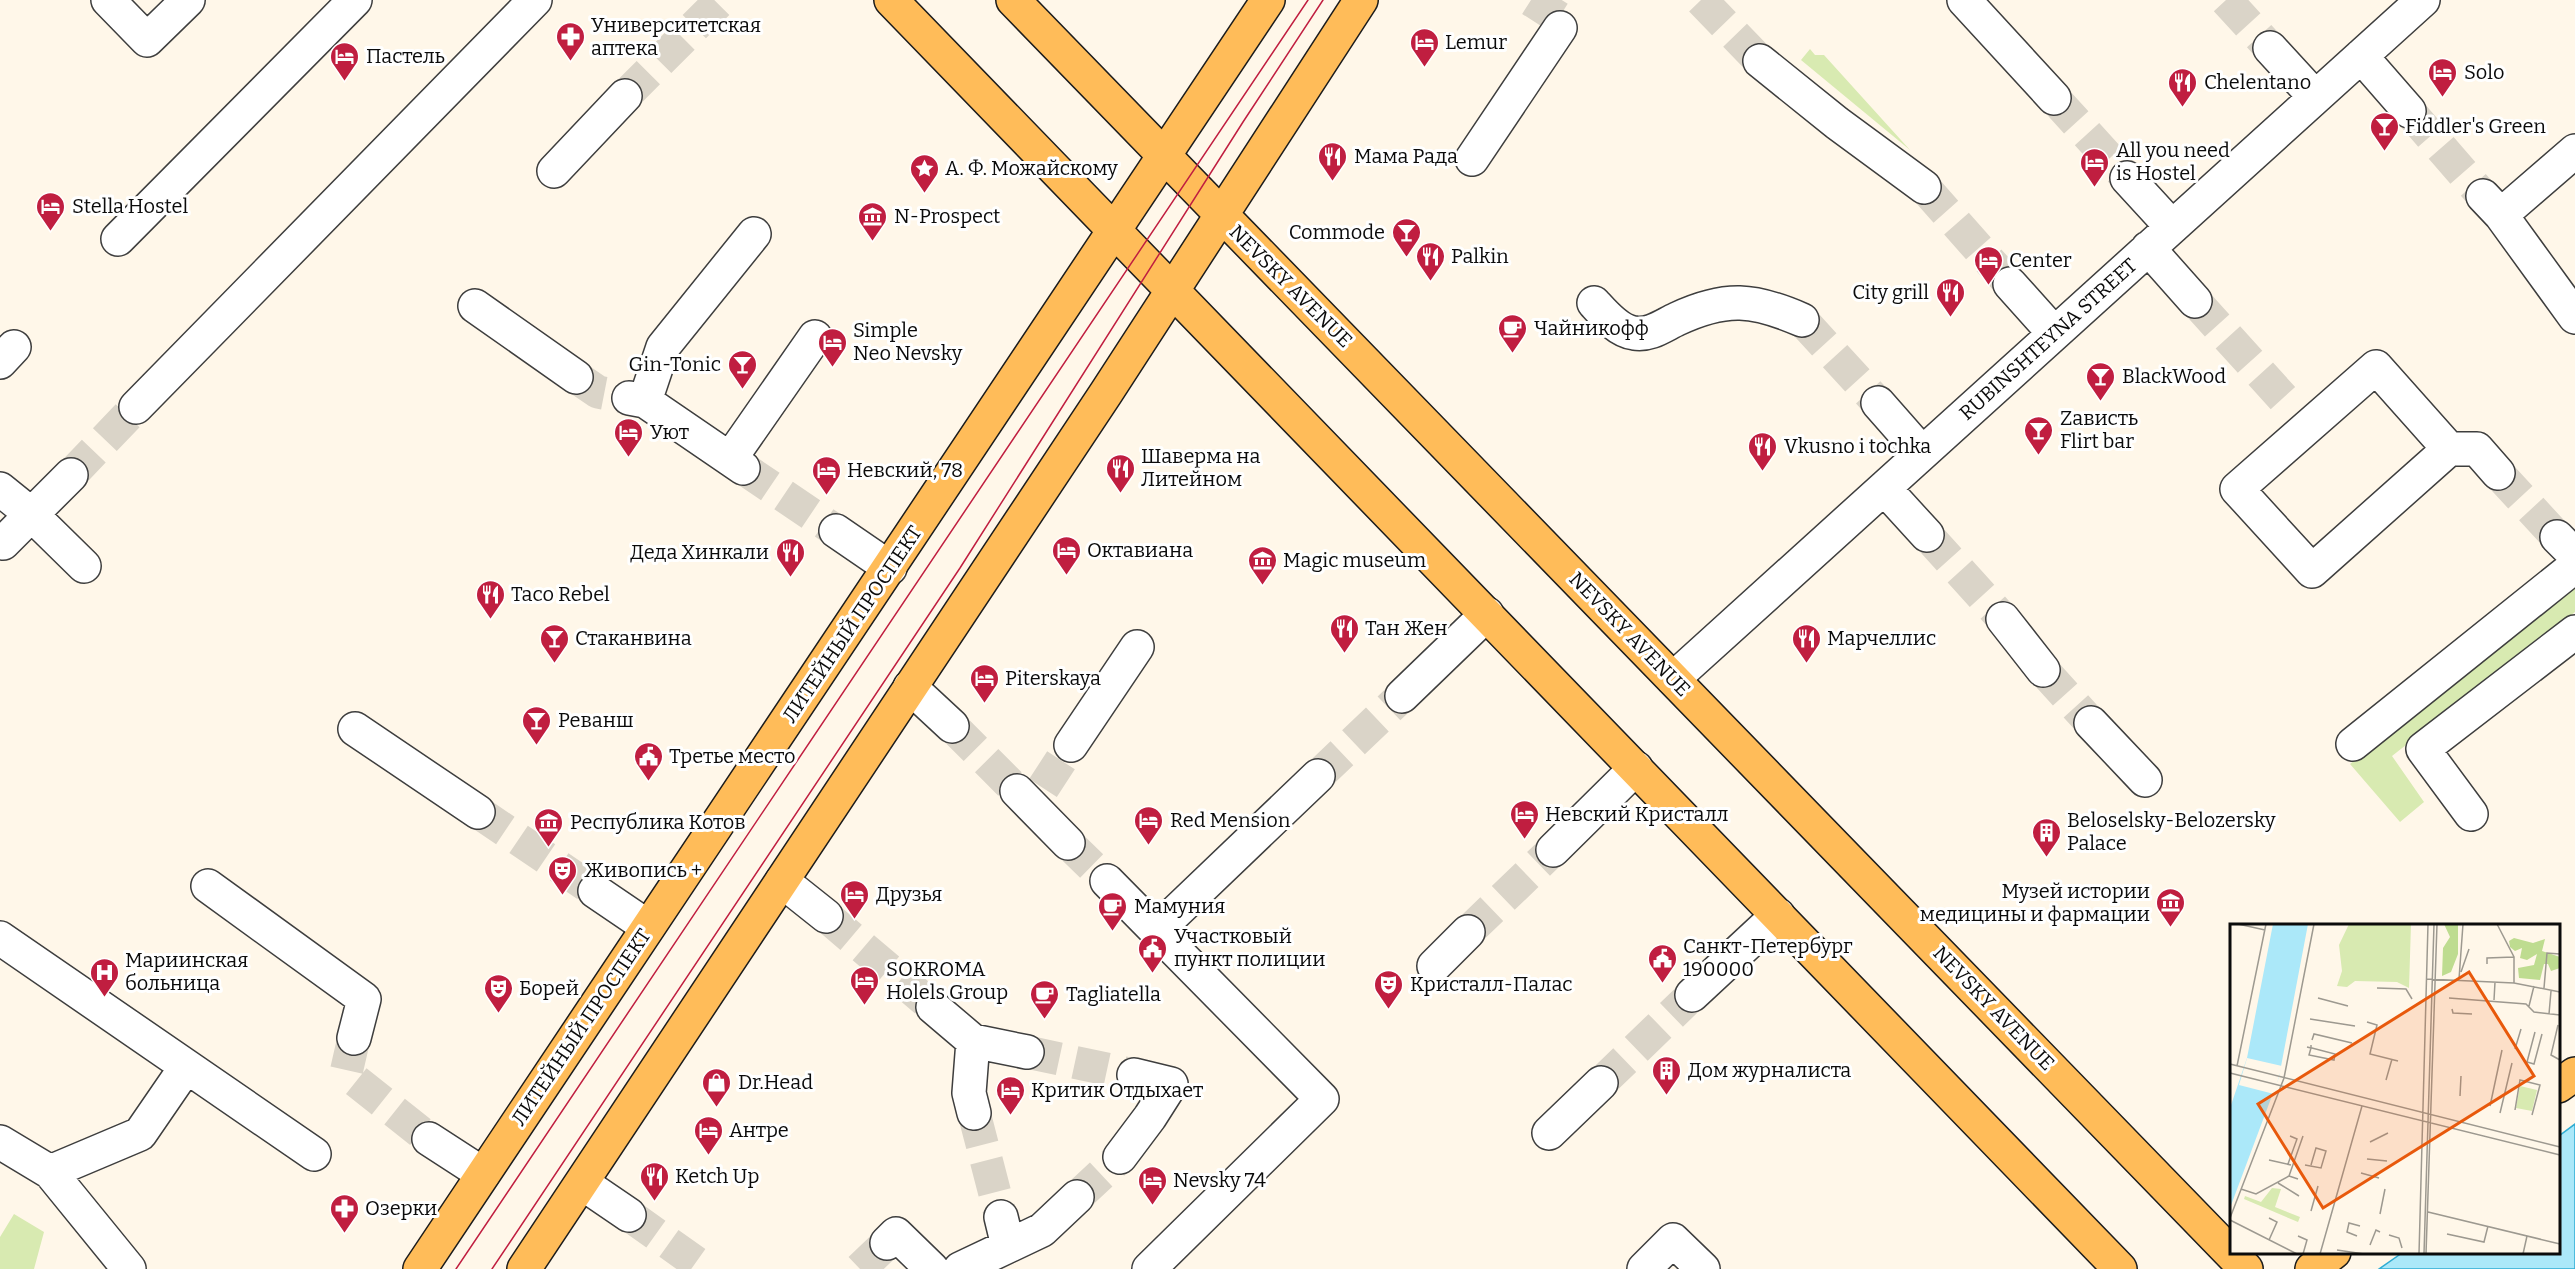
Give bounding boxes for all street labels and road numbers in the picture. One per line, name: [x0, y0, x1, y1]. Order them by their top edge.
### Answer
street label: NEVSKY AVENUE: [1225, 220, 1357, 352]
street label: RUBINSHTEYNA STREET: [1954, 253, 2142, 425]
street label: ЛИТЕЙНЫЙ ПРОСПЕКТ: [777, 521, 927, 727]
street label: NEVSKY AVENUE: [1564, 567, 1696, 701]
street label: ЛИТЕЙНЫЙ ПРОСПЕКТ: [506, 924, 656, 1130]
street label: NEVSKY AVENUE: [1928, 941, 2060, 1075]

